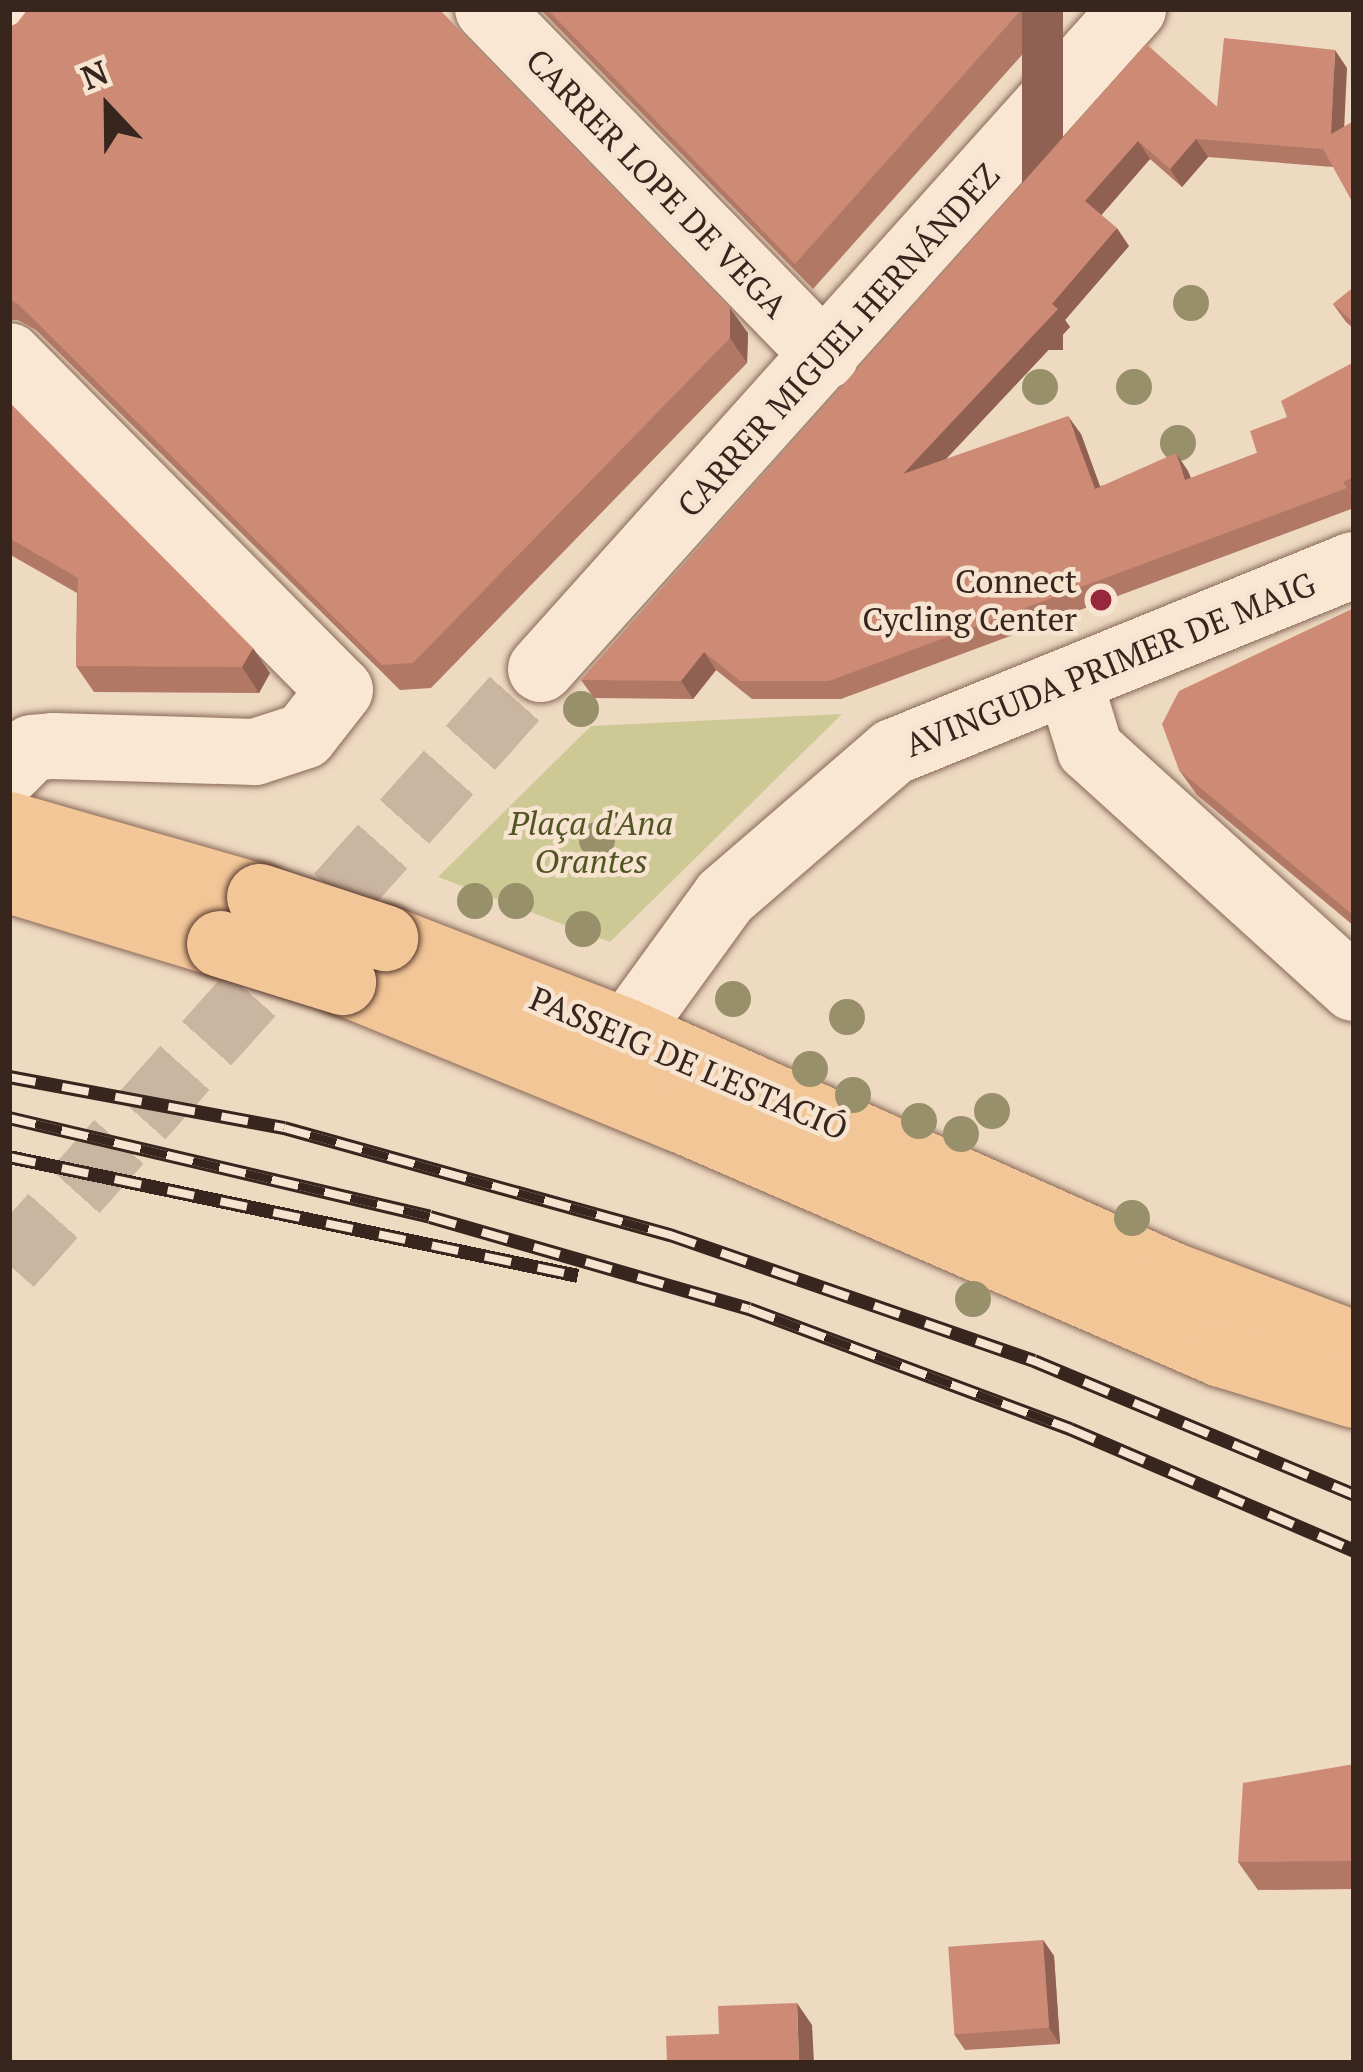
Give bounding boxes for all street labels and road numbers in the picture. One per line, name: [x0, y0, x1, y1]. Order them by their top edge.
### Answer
street label: CARRER LOPE DE VEGA: [518, 40, 796, 326]
street label: CARRER MIGUEL HERNÁNDEZ: [669, 155, 1007, 525]
street label: AVINGUDA PRIMER DE MAIG: [899, 563, 1321, 765]
street label: PASSEIG DE L'ESTACIÓ: [524, 978, 854, 1148]

